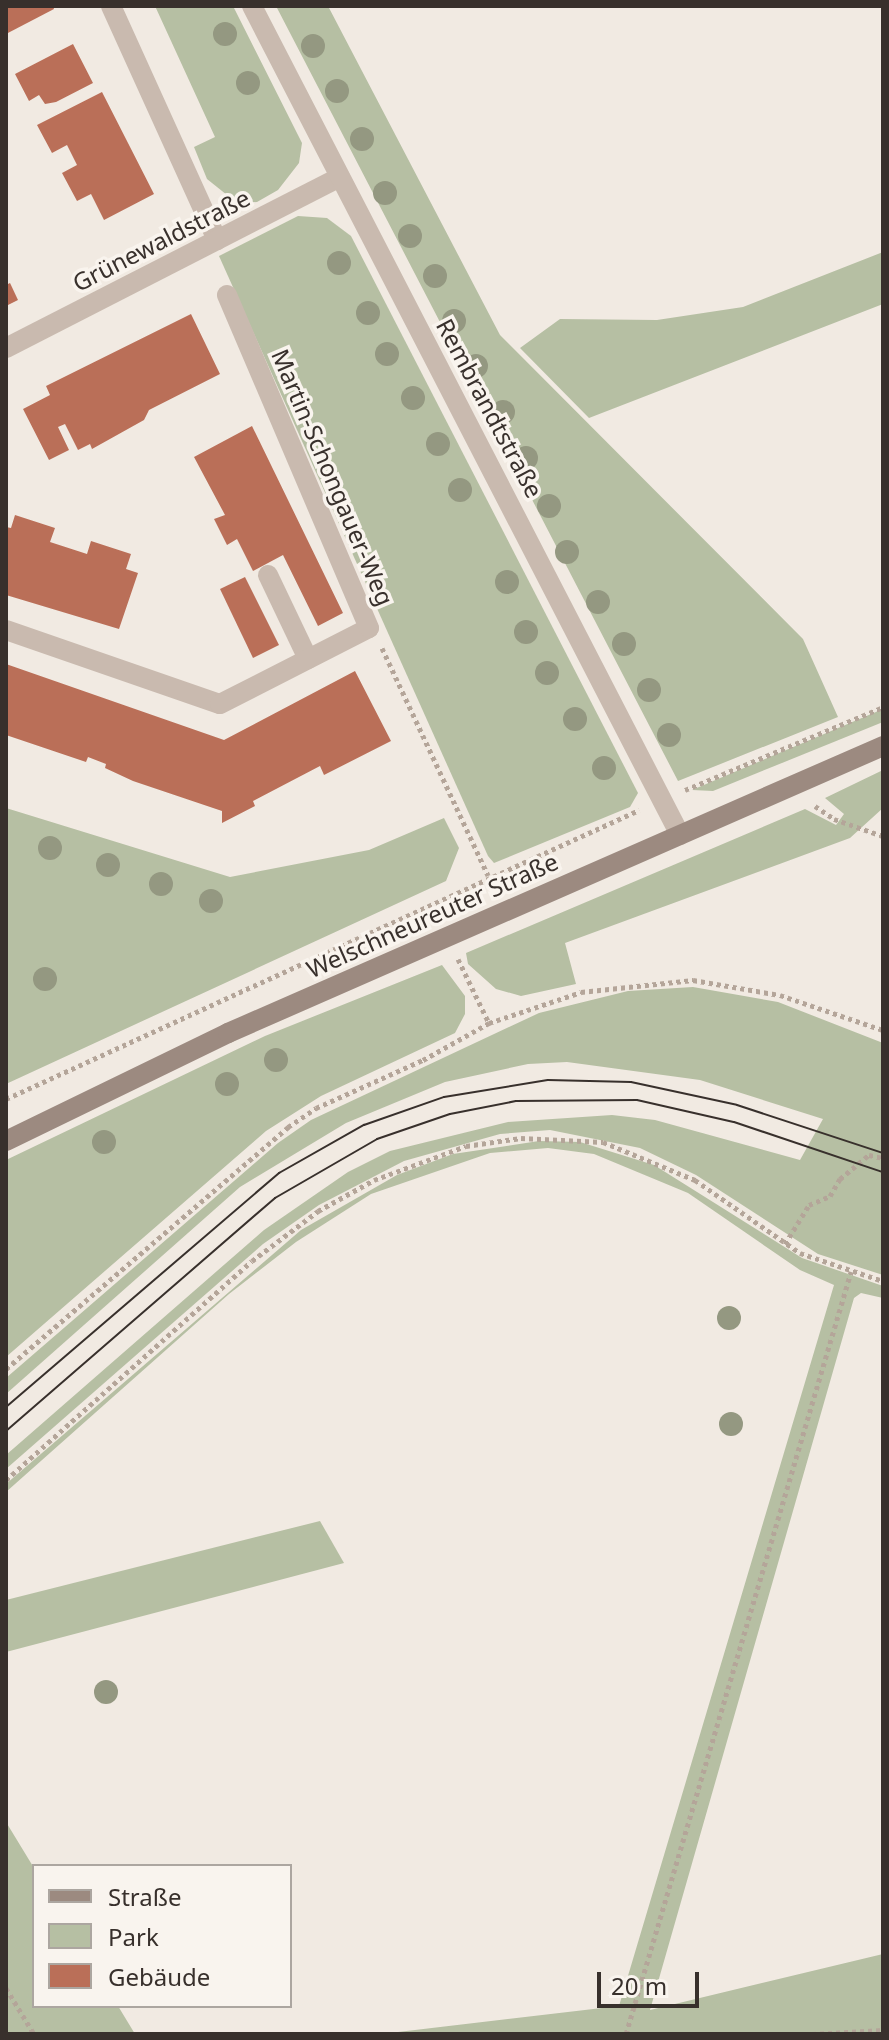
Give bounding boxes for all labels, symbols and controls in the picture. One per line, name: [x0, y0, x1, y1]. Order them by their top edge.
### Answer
street label: Grünewaldstraße: [68, 183, 254, 297]
street label: Rembrandtstraße: [431, 314, 549, 502]
street label: Martin-Schongauer-Weg: [266, 344, 400, 610]
street label: Welschneureuter Straße: [302, 846, 562, 984]
legend: [32, 1864, 292, 2008]
text: Straße: [108, 1880, 181, 1913]
text: Park: [108, 1920, 159, 1953]
scale bar: [601, 1956, 703, 2006]
text: Gebäude: [108, 1960, 210, 1993]
text: 20 m: [611, 1969, 667, 2002]

